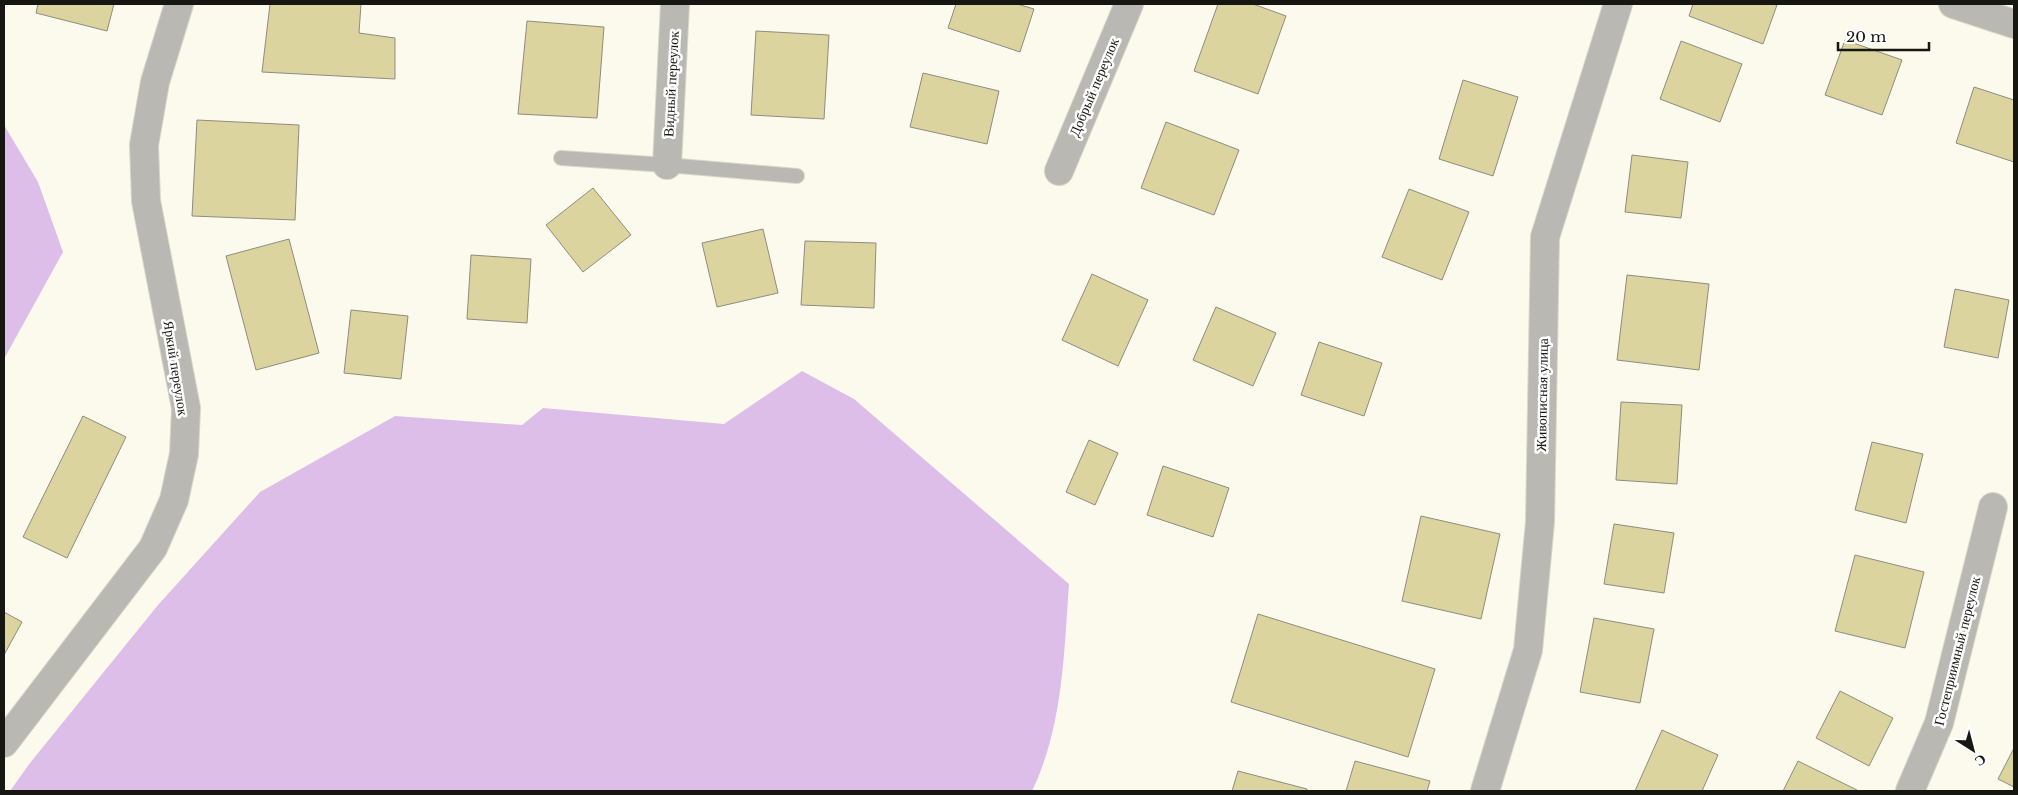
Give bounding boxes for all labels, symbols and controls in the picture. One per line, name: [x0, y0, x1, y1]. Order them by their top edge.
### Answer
scale bar: [1838, 20, 1929, 52]
text: 20 m: [1846, 27, 1886, 46]
street label: Видный переулок: [659, 30, 683, 137]
street label: Добрый переулок: [1065, 35, 1123, 139]
street label: Яркий переулок: [160, 319, 192, 417]
street label: Живописная улица: [1532, 337, 1552, 452]
street label: Гостеприимный переулок: [1930, 574, 1984, 728]
north arrow: [1948, 725, 1998, 775]
text: С: [1971, 750, 1990, 771]

